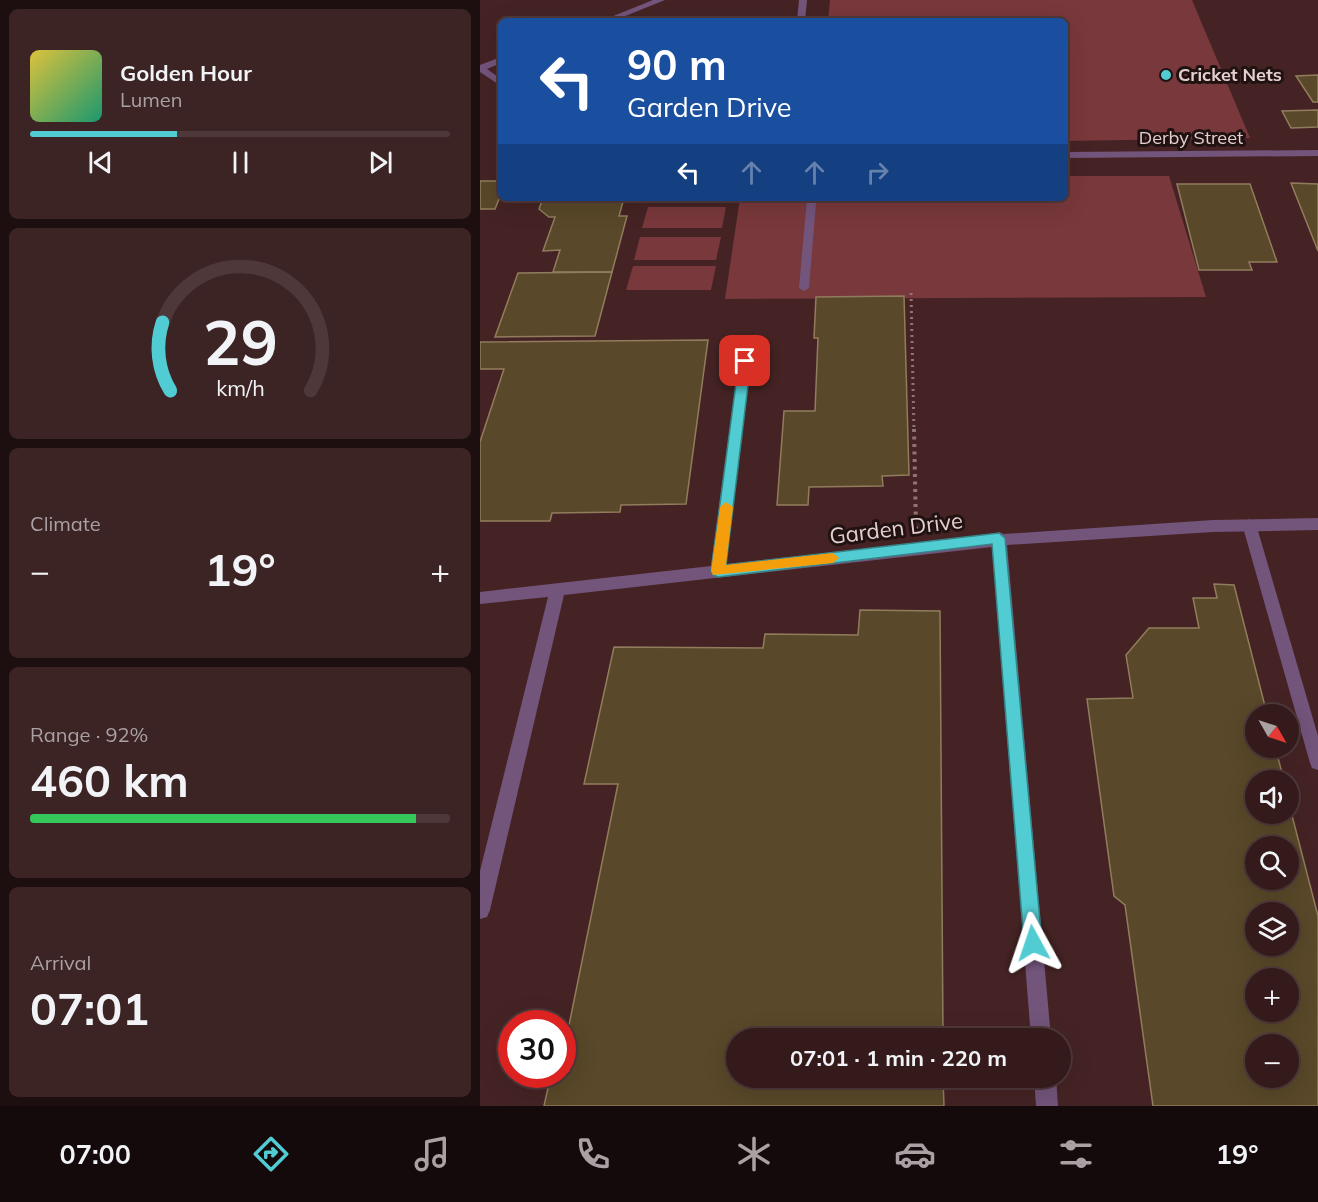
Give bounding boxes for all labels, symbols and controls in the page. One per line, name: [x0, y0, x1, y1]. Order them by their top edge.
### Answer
text: 90 m: [627, 38, 727, 91]
icon: left: [528, 42, 606, 120]
text: Golden Hour: [120, 59, 252, 87]
place label: Cricket Nets: [1178, 63, 1282, 86]
marker: Cricket Nets: [1159, 68, 1173, 82]
text: Lumen: [120, 87, 182, 112]
text: Garden Drive: [627, 90, 792, 124]
street label: Derby Street: [1139, 126, 1243, 149]
icon: previous: [84, 146, 117, 179]
icon: pause: [224, 146, 257, 179]
icon: next: [364, 146, 397, 179]
icon: left: [672, 156, 705, 189]
icon: ahead: [735, 156, 768, 189]
icon: ahead: [798, 156, 831, 189]
icon: right: [861, 156, 894, 189]
text: 29: [203, 302, 277, 381]
pin: [719, 335, 770, 386]
icon: arrive: [728, 344, 761, 377]
text: km/h: [216, 374, 264, 401]
street label: Garden Drive: [828, 506, 964, 550]
text: Climate: [30, 511, 101, 536]
text: 19°: [204, 541, 276, 597]
text: −: [30, 550, 50, 591]
text: +: [430, 550, 450, 591]
north arrow: [1245, 704, 1299, 758]
map controls: [1245, 704, 1299, 1088]
text: Range · 92%: [30, 722, 148, 747]
text: 460 km: [30, 752, 189, 808]
button: sound: [1245, 770, 1299, 824]
button: search: [1245, 836, 1299, 890]
button: layers: [1245, 902, 1299, 956]
position arrow: [1001, 911, 1065, 975]
text: Arrival: [30, 950, 91, 975]
button: +: [1245, 968, 1299, 1022]
text: 07:01: [30, 980, 149, 1036]
speed limit sign: 30: [498, 1010, 576, 1088]
button: −: [1245, 1034, 1299, 1088]
text: 07:01 · 1 min · 220 m: [790, 1044, 1007, 1072]
icon: directions: [250, 1133, 292, 1175]
icon: music: [411, 1133, 453, 1175]
icon: phone: [572, 1133, 614, 1175]
icon: climate: [733, 1133, 775, 1175]
icon: car: [894, 1133, 936, 1175]
icon: filters: [1055, 1133, 1097, 1175]
text: 07:00: [59, 1137, 131, 1171]
text: 19°: [1216, 1137, 1258, 1171]

